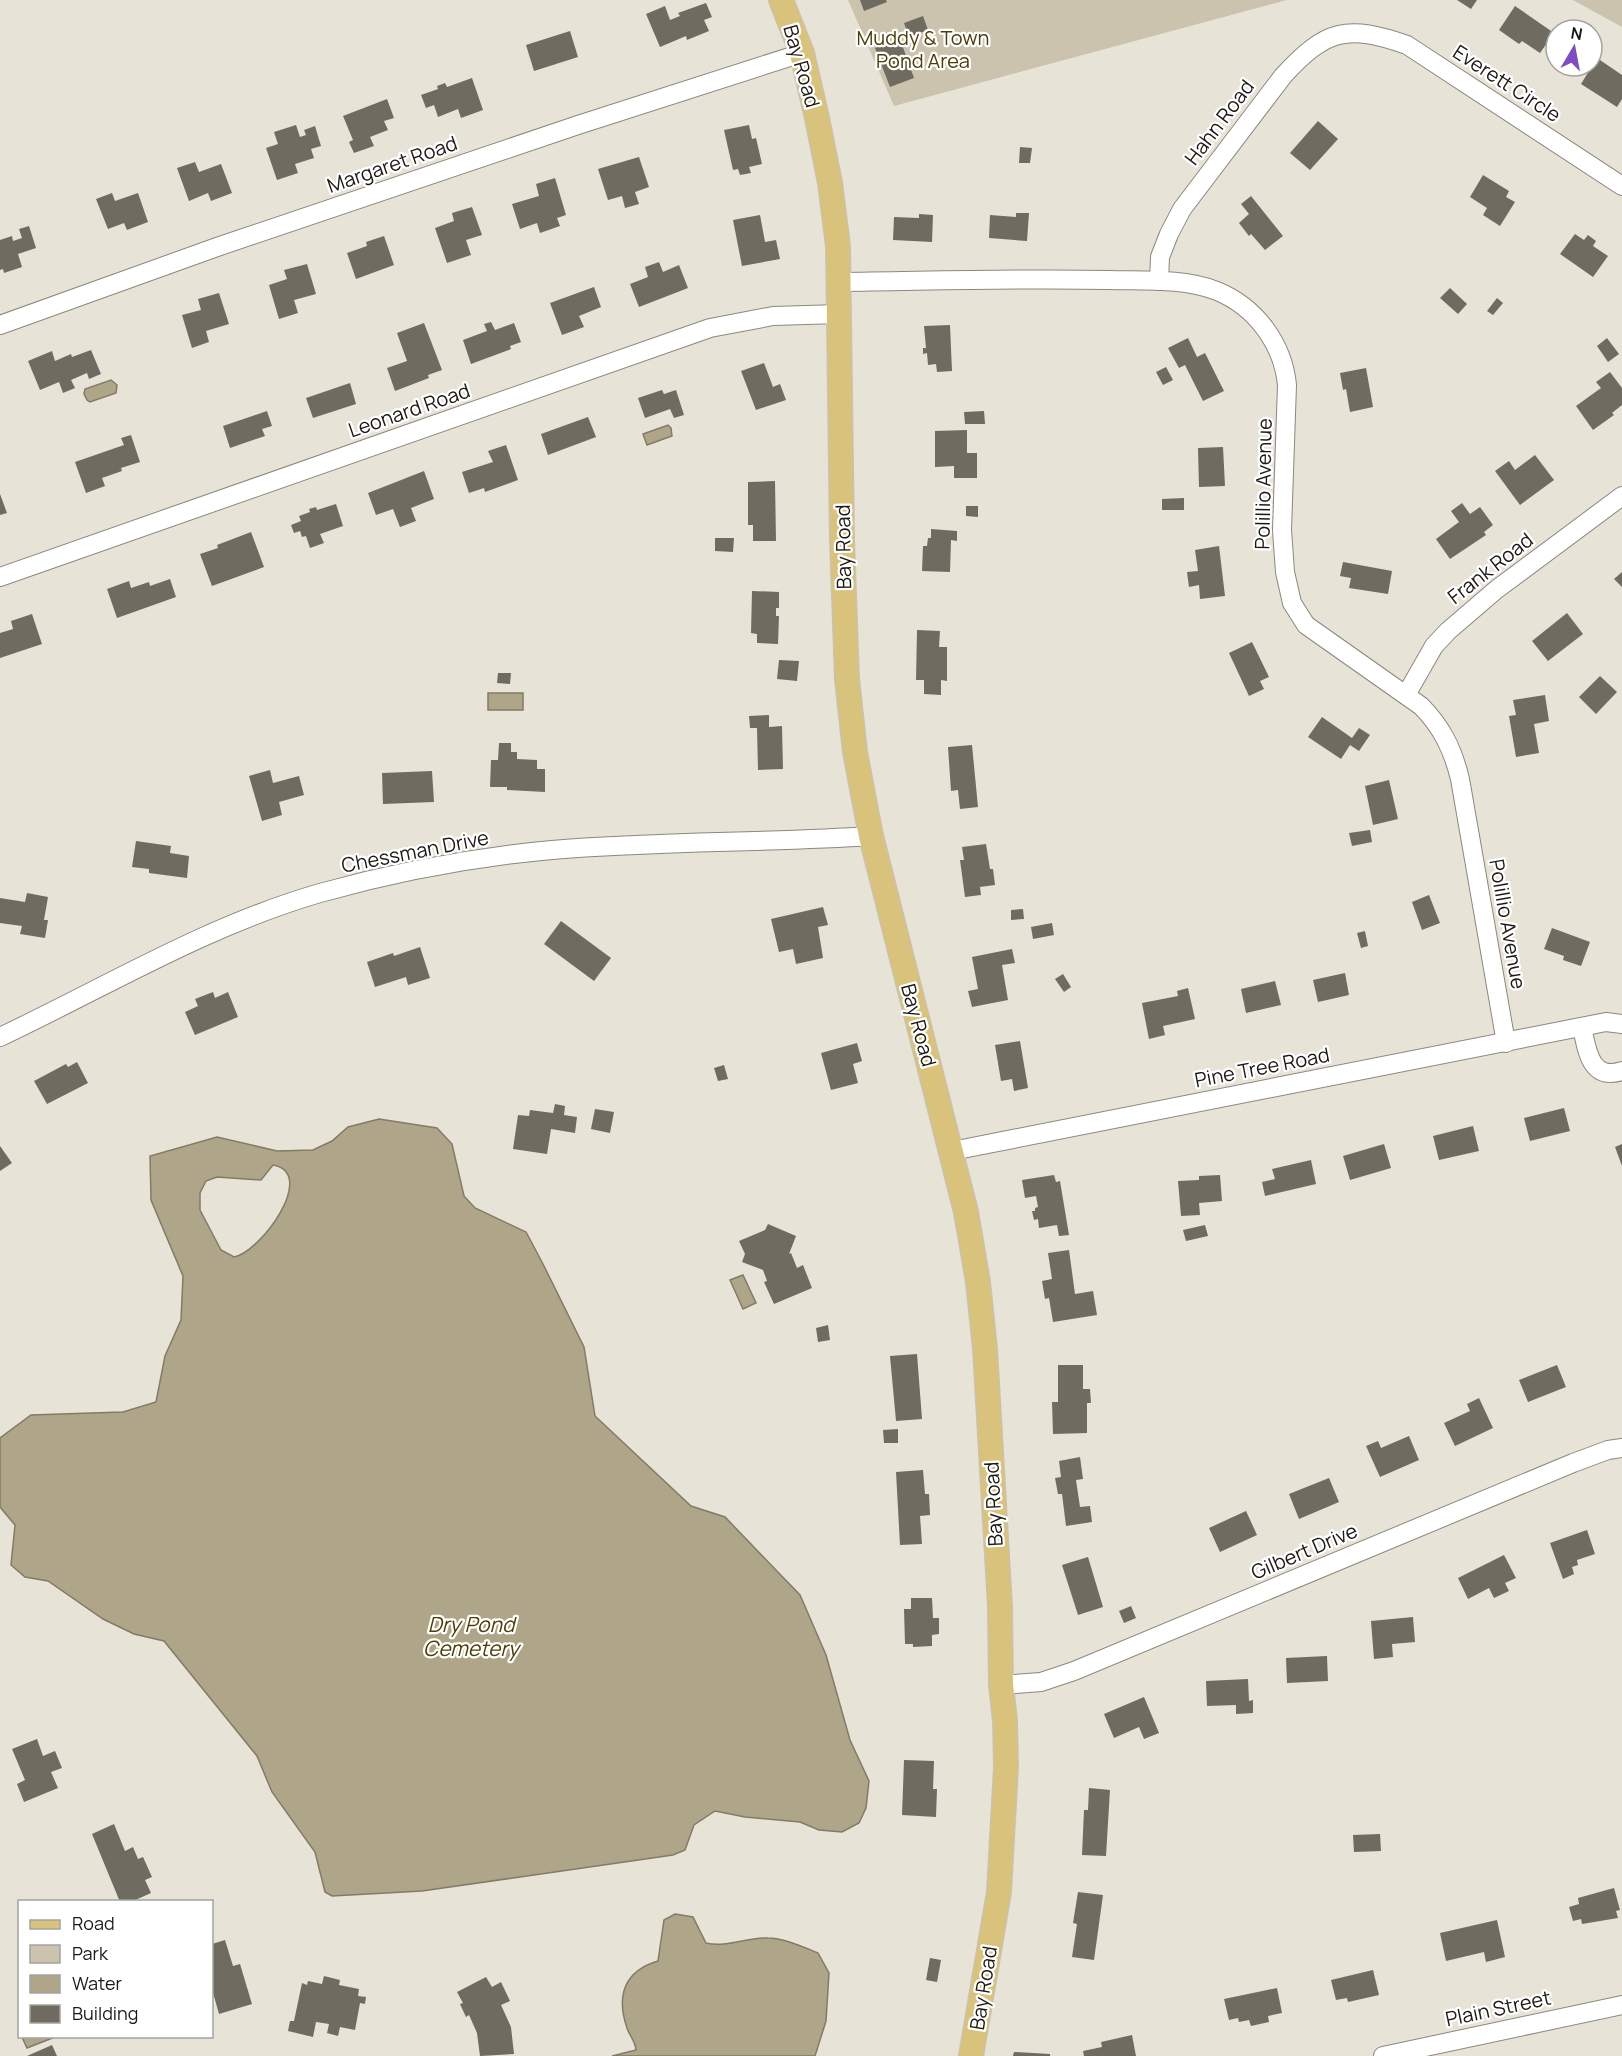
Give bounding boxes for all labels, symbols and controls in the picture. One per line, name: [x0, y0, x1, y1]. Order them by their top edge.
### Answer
north arrow: [1544, 18, 1604, 78]
text: N: [1569, 21, 1584, 45]
street label: Bay Road: [777, 22, 827, 110]
park label: Muddy & Town Pond Area: [857, 24, 989, 74]
street label: Everett Circle: [1448, 38, 1566, 128]
street label: Hahn Road: [1178, 74, 1260, 170]
street label: Margaret Road: [323, 129, 461, 199]
street label: Leonard Road: [345, 377, 473, 443]
street label: Polillio Avenue: [1248, 418, 1278, 550]
street label: Bay Road: [829, 504, 857, 590]
street label: Frank Road: [1442, 526, 1538, 610]
street label: Chessman Drive: [339, 823, 491, 879]
street label: Polillio Avenue: [1483, 857, 1533, 991]
street label: Bay Road: [895, 981, 943, 1069]
street label: Pine Tree Road: [1192, 1041, 1332, 1093]
street label: Bay Road: [977, 1461, 1009, 1547]
street label: Gilbert Drive: [1247, 1517, 1361, 1585]
water label: Dry Pond Cemetery: [423, 1610, 522, 1662]
legend: [18, 1900, 213, 2038]
text: Road: [72, 1911, 115, 1935]
text: Park: [72, 1941, 109, 1965]
street label: Bay Road: [963, 1944, 1003, 2032]
text: Water: [72, 1971, 122, 1995]
street label: Plain Street: [1443, 1984, 1553, 2032]
text: Building: [72, 2001, 138, 2025]

